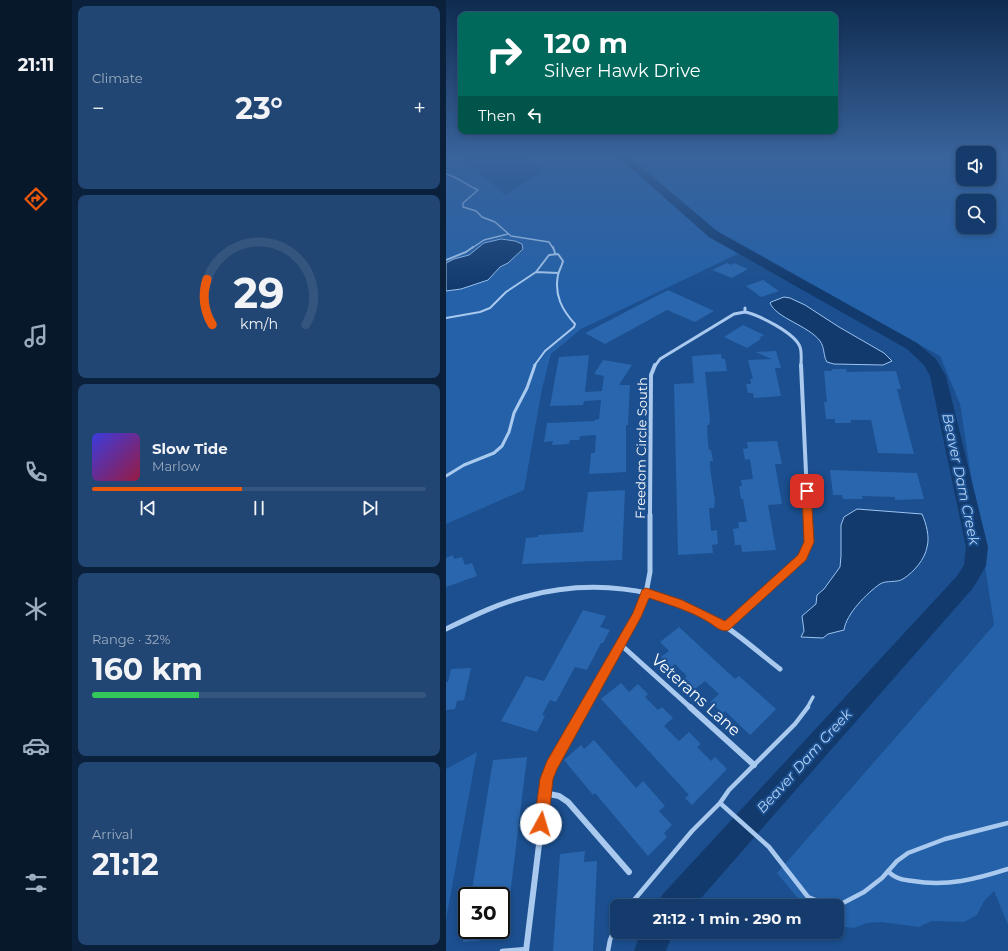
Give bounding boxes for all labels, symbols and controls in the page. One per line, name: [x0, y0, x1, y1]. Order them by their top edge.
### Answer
text: 120 m: [544, 26, 628, 60]
icon: right: [478, 28, 530, 80]
text: 21:11: [18, 54, 54, 76]
text: Silver Hawk Drive: [544, 60, 701, 82]
text: Climate: [92, 70, 143, 86]
text: 23°: [235, 90, 283, 127]
text: −: [92, 95, 105, 122]
text: +: [413, 95, 426, 122]
icon: left: [524, 104, 546, 126]
text: Then: [478, 106, 516, 125]
map controls: [956, 146, 996, 234]
button: sound: [956, 146, 996, 186]
icon: directions: [22, 185, 50, 213]
button: search: [956, 194, 996, 234]
text: 29: [233, 267, 285, 317]
text: km/h: [240, 314, 278, 332]
icon: music: [22, 322, 50, 350]
street label: Freedom Circle South: [632, 377, 650, 519]
water label: Beaver Dam Creek: [938, 412, 984, 547]
text: Slow Tide: [152, 439, 228, 458]
icon: phone: [22, 458, 50, 486]
text: Marlow: [152, 458, 200, 474]
pin: [790, 474, 824, 508]
icon: arrive: [796, 480, 818, 502]
icon: previous: [137, 497, 159, 519]
icon: pause: [248, 497, 270, 519]
icon: next: [359, 497, 381, 519]
icon: climate: [22, 595, 50, 623]
text: Range · 32%: [92, 631, 170, 647]
street label: Veterans Lane: [648, 650, 744, 740]
text: 160 km: [92, 651, 203, 688]
water label: Beaver Dam Creek: [753, 705, 856, 817]
icon: car: [22, 732, 50, 760]
position arrow: [520, 803, 562, 845]
text: Arrival: [92, 826, 133, 842]
text: 21:12: [92, 846, 159, 883]
icon: filters: [22, 869, 50, 897]
speed limit sign: 30: [458, 887, 510, 939]
text: 21:12 · 1 min · 290 m: [653, 909, 801, 928]

